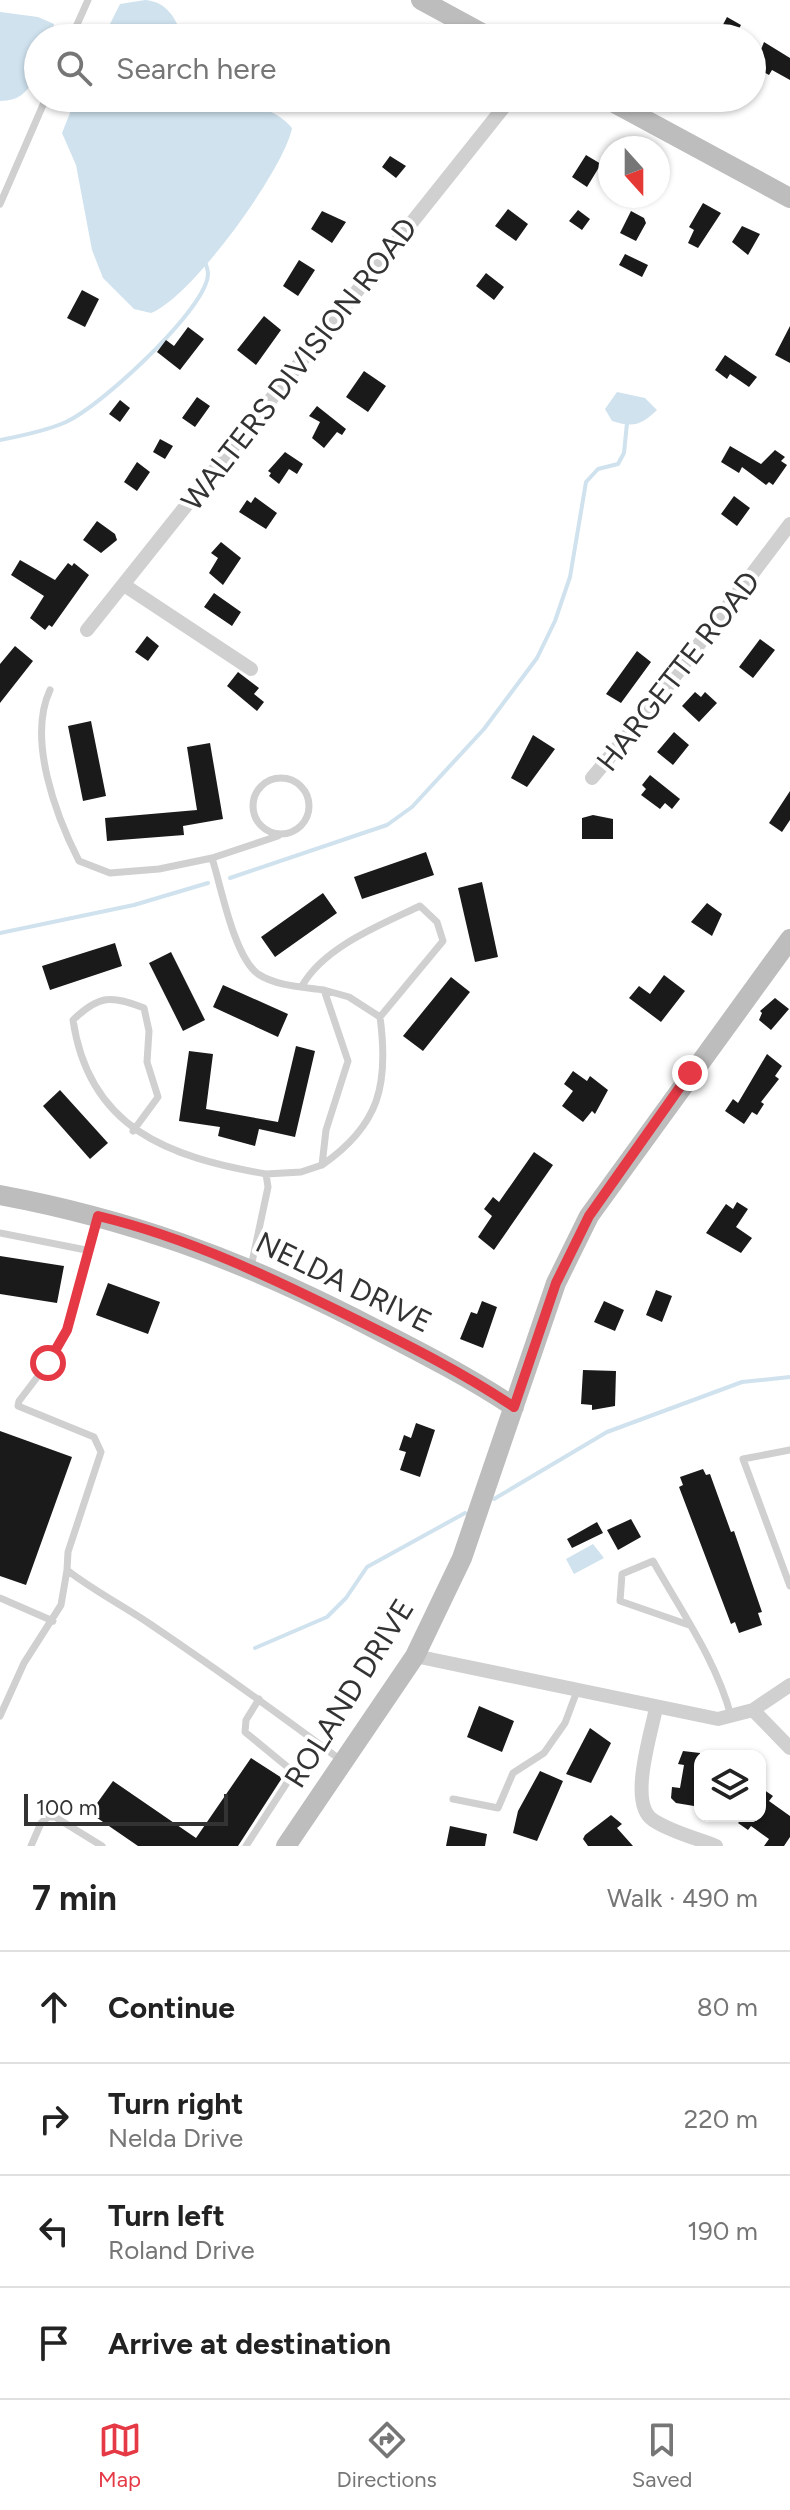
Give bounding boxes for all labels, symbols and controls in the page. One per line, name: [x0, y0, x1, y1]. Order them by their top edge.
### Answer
search box: [24, 24, 766, 112]
icon: search: [52, 46, 96, 90]
text: Search here: [116, 50, 276, 87]
north arrow: [598, 136, 670, 208]
street label: WALTERS DIVISION ROAD: [173, 210, 425, 518]
street label: HARGETTE ROAD: [588, 564, 768, 778]
route end: [672, 1055, 708, 1091]
street label: NELDA DRIVE: [250, 1223, 438, 1341]
route start: [30, 1345, 66, 1381]
street label: ROLAND DRIVE: [276, 1592, 422, 1794]
map controls: [694, 1750, 766, 1822]
button: layers: [694, 1750, 766, 1822]
scale bar: [24, 1790, 228, 1826]
text: 100 m: [36, 1794, 97, 1821]
text: 7 min: [32, 1878, 117, 1919]
text: Walk · 490 m: [607, 1882, 758, 1914]
icon: ahead: [32, 1985, 76, 2029]
text: Continue: [108, 1989, 235, 2026]
text: 80 m: [697, 1991, 758, 2023]
text: Turn right: [108, 2085, 243, 2122]
icon: right: [32, 2097, 76, 2141]
text: 220 m: [684, 2103, 758, 2135]
text: Nelda Drive: [108, 2122, 243, 2154]
text: Turn left: [108, 2197, 225, 2234]
icon: left: [32, 2209, 76, 2253]
text: 190 m: [687, 2215, 758, 2247]
text: Roland Drive: [108, 2234, 255, 2266]
icon: arrive: [32, 2321, 76, 2365]
text: Arrive at destination: [108, 2325, 391, 2362]
tab: Map: [98, 2418, 142, 2493]
tab: Directions: [337, 2418, 437, 2493]
tab: Saved: [632, 2418, 692, 2493]

